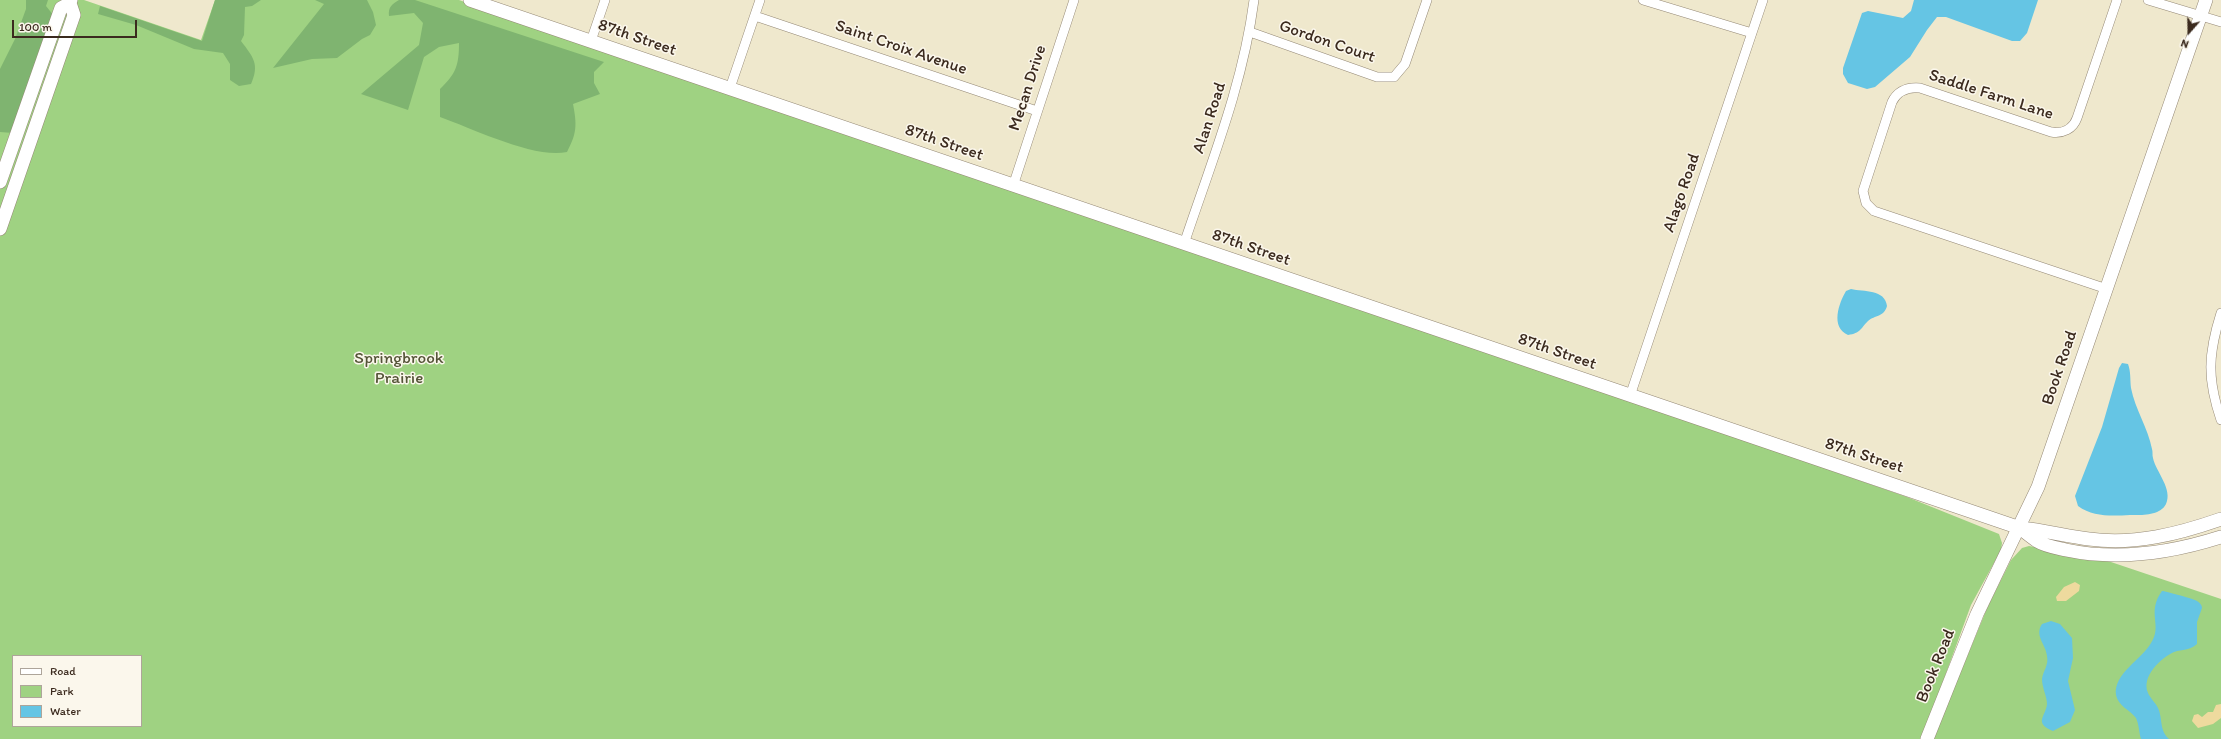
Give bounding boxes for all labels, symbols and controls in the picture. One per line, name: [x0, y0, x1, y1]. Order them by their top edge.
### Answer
scale bar: [14, 12, 139, 38]
north arrow: [2169, 12, 2209, 52]
street label: 87th Street: [595, 15, 679, 61]
street label: Saint Croix Avenue: [832, 16, 970, 80]
street label: Gordon Court: [1276, 16, 1378, 68]
text: 100 m: [19, 20, 52, 34]
text: N: [2179, 36, 2190, 51]
street label: Mecan Drive: [1005, 43, 1051, 133]
street label: Saddle Farm Lane: [1926, 65, 2056, 125]
street label: Alan Road: [1189, 80, 1231, 156]
street label: 87th Street: [902, 120, 986, 166]
street label: Alago Road: [1659, 151, 1705, 235]
street label: 87th Street: [1209, 225, 1293, 271]
street label: Book Road: [2038, 328, 2082, 408]
street label: 87th Street: [1515, 329, 1599, 375]
park label: Springbrook Prairie: [354, 349, 444, 389]
street label: 87th Street: [1822, 434, 1906, 478]
street label: Book Road: [1912, 626, 1960, 706]
legend: [12, 655, 142, 727]
text: Road: [50, 664, 76, 678]
text: Park: [50, 684, 74, 698]
text: Water: [50, 704, 81, 718]

